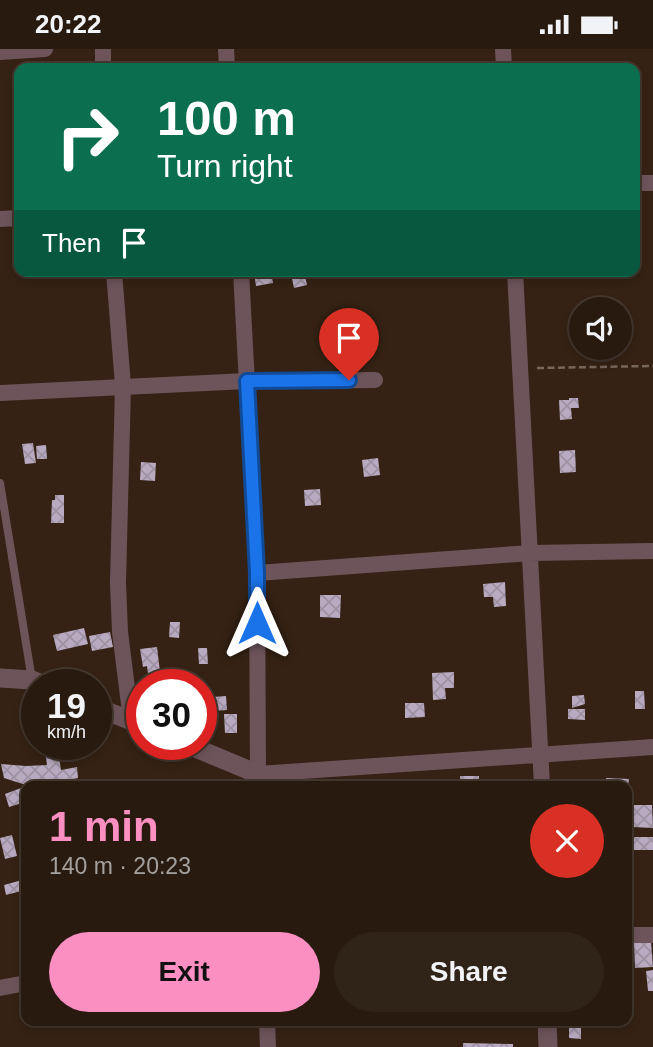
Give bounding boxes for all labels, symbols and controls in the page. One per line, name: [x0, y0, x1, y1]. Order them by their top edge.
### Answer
text: 20:22: [35, 9, 102, 39]
icon: right: [42, 91, 133, 182]
text: 100 m: [157, 91, 296, 145]
text: Turn right: [157, 148, 293, 184]
icon: arrive: [115, 224, 153, 262]
text: Then: [42, 228, 101, 258]
map controls: [569, 297, 632, 360]
button: sound: [569, 297, 632, 360]
pin: [319, 308, 379, 380]
icon: arrive: [330, 319, 368, 357]
position arrow: [220, 586, 294, 660]
speed limit sign: 30: [126, 669, 217, 760]
text: 19: [47, 686, 86, 725]
text: km/h: [47, 722, 86, 742]
text: 1 min: [49, 803, 159, 850]
button: close: [530, 804, 604, 878]
text: 140 m · 20:23: [49, 853, 191, 879]
button: Exit: [49, 932, 320, 1012]
button: Share: [334, 932, 604, 1012]

